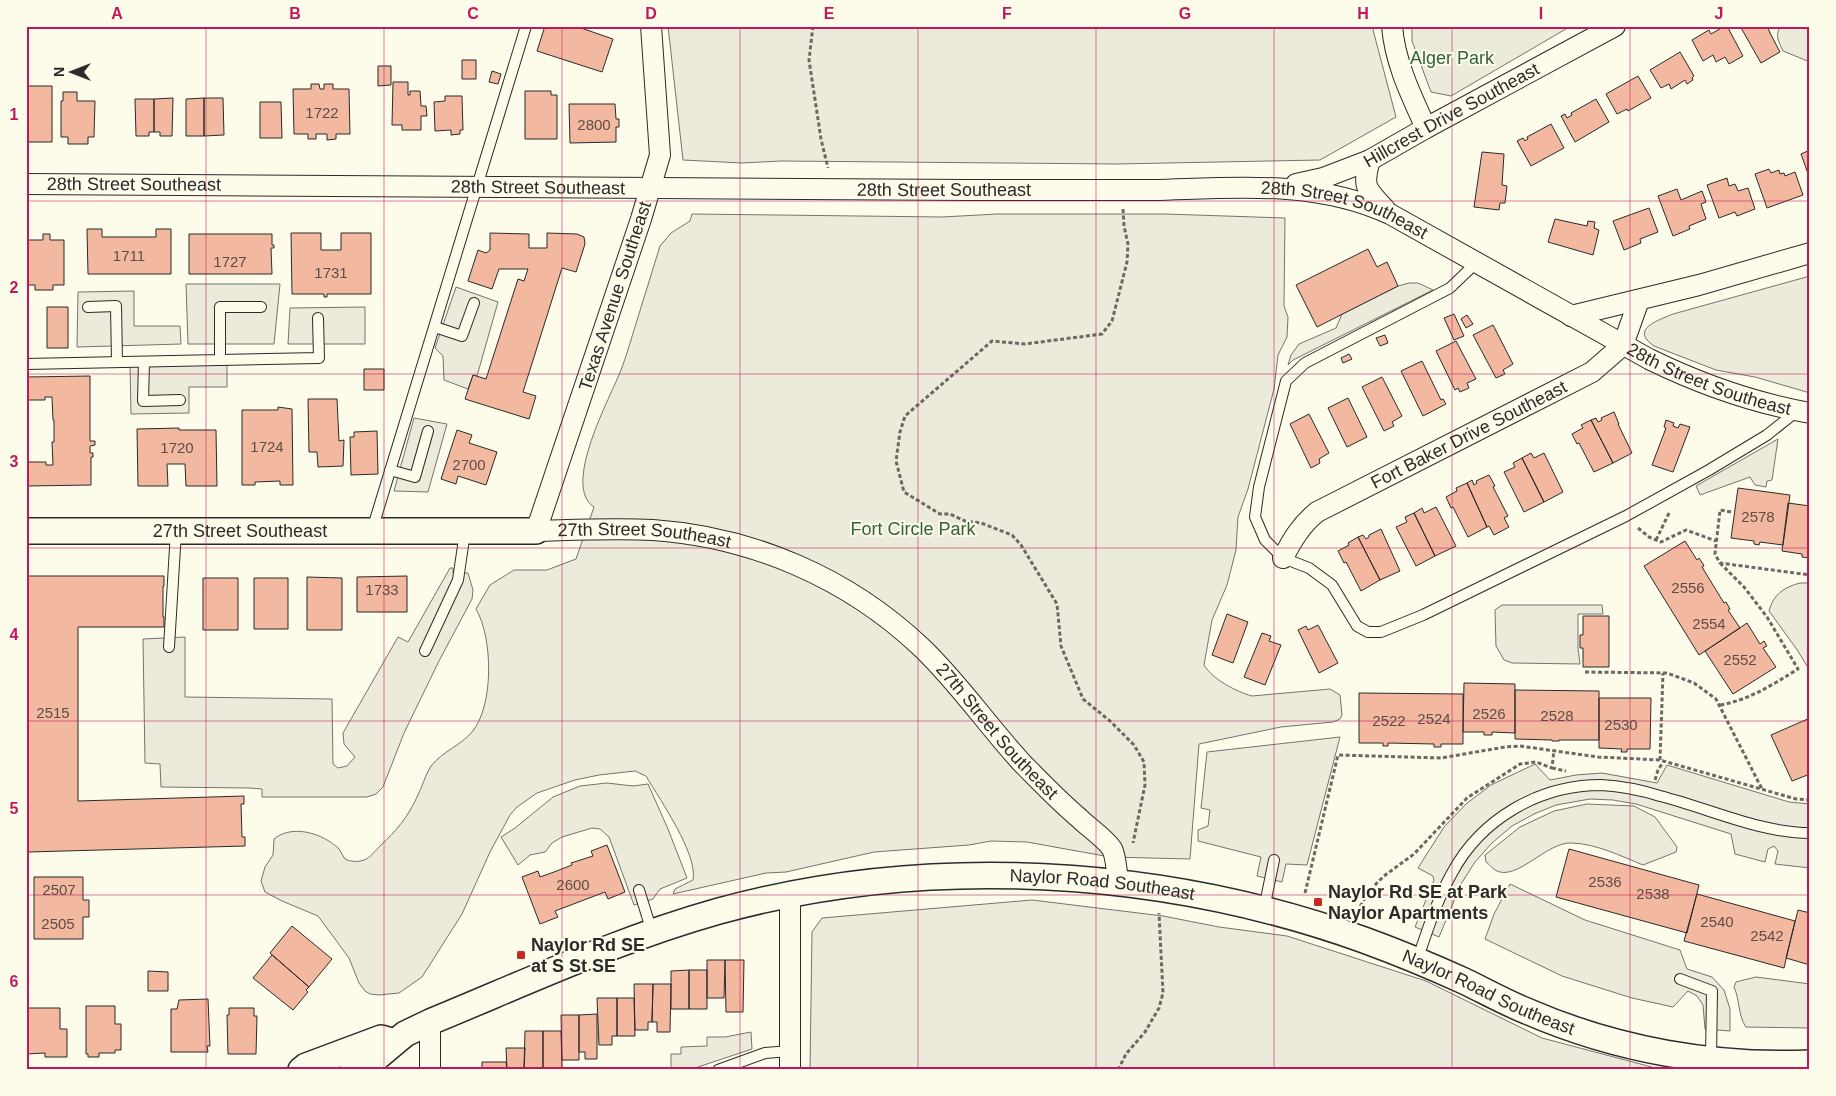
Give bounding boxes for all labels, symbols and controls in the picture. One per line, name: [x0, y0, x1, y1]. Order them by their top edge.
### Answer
text: A: [111, 5, 123, 22]
text: B: [289, 5, 301, 22]
text: C: [467, 5, 479, 22]
text: D: [645, 5, 657, 22]
text: E: [824, 5, 835, 22]
text: F: [1002, 5, 1012, 22]
text: G: [1179, 5, 1191, 22]
text: H: [1357, 5, 1369, 22]
text: I: [1539, 5, 1543, 22]
text: J: [1715, 5, 1723, 22]
north arrow: [48, 48, 98, 98]
park label: Alger Park: [1410, 48, 1495, 68]
street label: Hillcrest Drive Southeast: [1360, 59, 1543, 171]
text: N: [51, 67, 67, 77]
house number: 1722: [305, 104, 339, 121]
text: 1: [10, 106, 19, 123]
house number: 2800: [577, 116, 611, 133]
street label: 28th Street Southeast: [47, 174, 221, 195]
street label: 28th Street Southeast: [451, 177, 625, 198]
street label: 28th Street Southeast: [1260, 178, 1431, 243]
street label: 28th Street Southeast: [857, 180, 1031, 200]
street label: Texas Avenue Southeast: [575, 199, 655, 393]
house number: 1711: [113, 247, 145, 264]
house number: 1727: [213, 253, 247, 270]
house number: 1731: [314, 264, 348, 281]
text: 2: [10, 279, 19, 296]
street label: 28th Street Southeast: [1623, 339, 1793, 419]
street label: Fort Baker Drive Southeast: [1367, 377, 1570, 493]
house number: 1724: [250, 438, 284, 455]
house number: 1720: [160, 439, 194, 456]
text: 3: [10, 453, 19, 470]
house number: 2700: [452, 456, 486, 473]
house number: 2578: [1741, 508, 1775, 525]
street label: 27th Street Southeast: [557, 519, 733, 552]
park label: Fort Circle Park: [850, 519, 977, 539]
street label: 27th Street Southeast: [153, 521, 327, 541]
house number: 2556: [1671, 579, 1705, 596]
house number: 1733: [365, 581, 399, 598]
house number: 2554: [1692, 615, 1726, 632]
text: 4: [10, 626, 19, 643]
house number: 2552: [1723, 651, 1757, 668]
street label: 27th Street Southeast: [932, 659, 1062, 803]
house number: 2515: [36, 704, 70, 721]
house number: 2526: [1472, 705, 1506, 722]
house number: 2528: [1540, 707, 1574, 724]
house number: 2524: [1417, 710, 1451, 727]
house number: 2522: [1372, 712, 1406, 729]
house number: 2530: [1604, 716, 1638, 733]
text: 5: [10, 800, 19, 817]
street label: Naylor Road Southeast: [1009, 866, 1196, 904]
house number: 2536: [1588, 873, 1622, 890]
house number: 2600: [556, 876, 590, 893]
house number: 2507: [42, 881, 76, 898]
place label: Naylor Rd SE at Park Naylor Apartments: [1328, 882, 1508, 923]
house number: 2538: [1636, 885, 1670, 902]
marker: Naylor Rd SE at Park Naylor Apartments: [1312, 896, 1324, 908]
house number: 2540: [1700, 913, 1734, 930]
house number: 2505: [41, 915, 75, 932]
house number: 2542: [1750, 927, 1784, 944]
place label: Naylor Rd SE at S St SE: [531, 935, 645, 976]
street label: Naylor Road Southeast: [1400, 946, 1577, 1039]
marker: Naylor Rd SE at S St SE: [515, 949, 527, 961]
text: 6: [10, 973, 19, 990]

